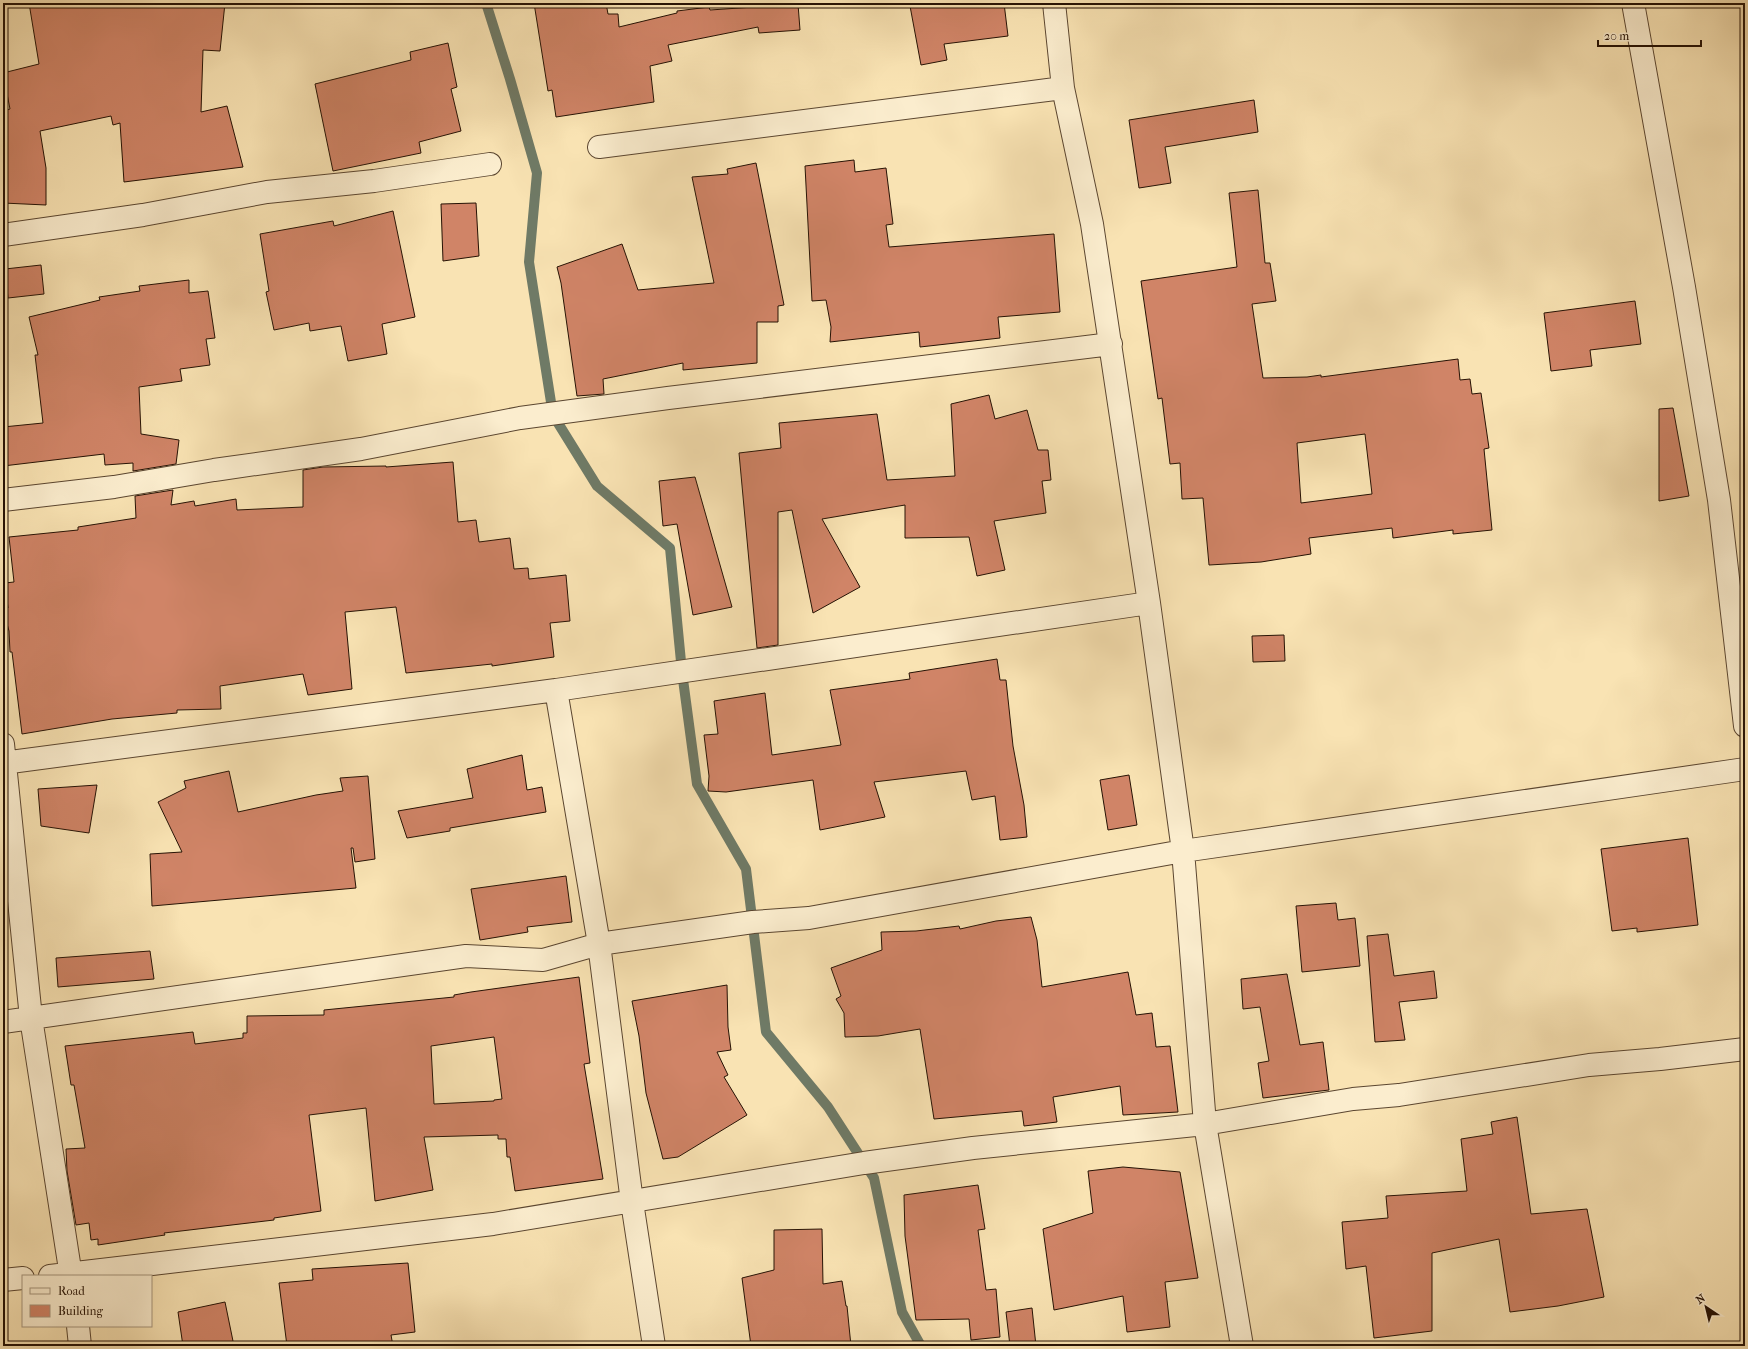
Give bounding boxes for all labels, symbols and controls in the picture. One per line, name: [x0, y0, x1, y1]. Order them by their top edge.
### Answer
scale bar: [1598, 22, 1701, 48]
text: 20 m: [1604, 29, 1629, 43]
legend: [22, 1275, 152, 1327]
text: Road: [58, 1284, 85, 1298]
north arrow: [1686, 1287, 1726, 1327]
text: N: [1693, 1291, 1708, 1307]
text: Building: [58, 1304, 103, 1318]

